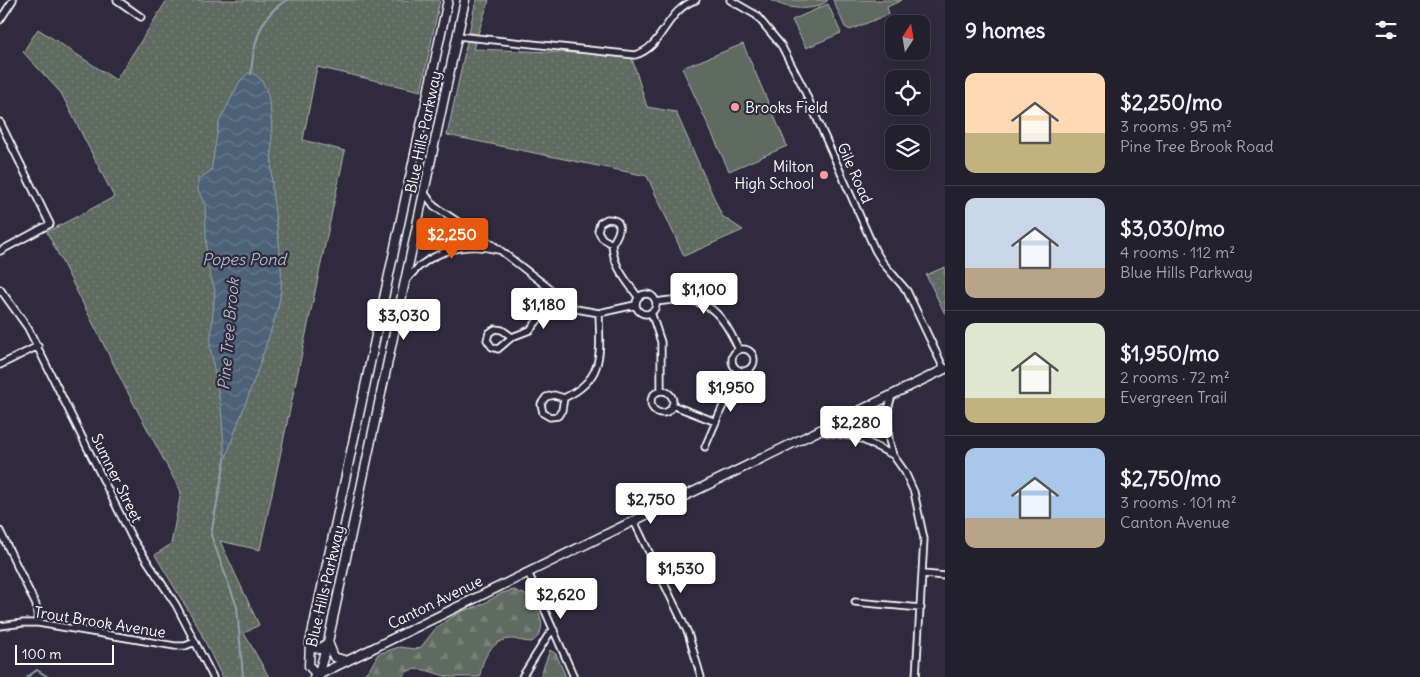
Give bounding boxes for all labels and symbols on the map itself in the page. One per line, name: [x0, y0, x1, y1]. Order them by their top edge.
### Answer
north arrow: [885, 15, 930, 60]
street label: Blue Hills Parkway: [401, 69, 445, 195]
place label: Brooks Field: [745, 98, 828, 117]
marker: Brooks Field: [729, 101, 741, 113]
street label: Gile Road: [833, 140, 877, 206]
place label: Milton High School: [734, 157, 814, 193]
marker: Milton High School: [818, 169, 830, 181]
pin: $2,250: [411, 218, 493, 260]
water label: Popes Pond: [202, 249, 289, 269]
pin: $1,100: [663, 272, 745, 315]
water label: Pine Tree Brook: [213, 275, 243, 391]
pin: $1,180: [503, 288, 585, 330]
pin: $3,030: [363, 298, 445, 341]
pin: $1,950: [690, 370, 772, 413]
pin: $2,280: [815, 406, 897, 448]
street label: Sumner Street: [87, 430, 147, 526]
pin: $2,750: [610, 482, 692, 525]
street label: Blue Hills Parkway: [302, 523, 348, 649]
pin: $1,530: [640, 552, 722, 594]
street label: Canton Avenue: [385, 571, 485, 633]
pin: $2,620: [520, 578, 602, 620]
street label: Trout Brook Avenue: [33, 602, 167, 642]
scale bar: [15, 642, 114, 665]

